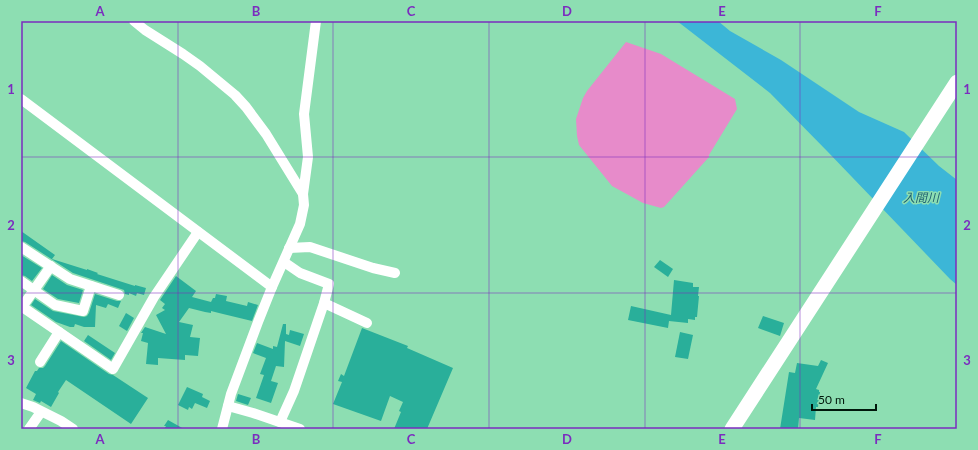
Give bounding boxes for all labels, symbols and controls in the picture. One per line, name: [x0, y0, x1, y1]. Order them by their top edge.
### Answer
text: A: [94, 3, 105, 19]
text: B: [252, 3, 261, 19]
text: C: [407, 3, 416, 19]
text: D: [562, 3, 572, 19]
text: E: [718, 3, 726, 19]
text: F: [874, 3, 882, 19]
text: 1: [7, 81, 15, 97]
text: 1: [963, 81, 971, 97]
water label: 入間川: [903, 190, 941, 205]
text: 2: [7, 217, 15, 233]
text: 2: [963, 217, 971, 233]
text: 3: [7, 352, 15, 368]
text: 3: [963, 352, 971, 368]
scale bar: [812, 386, 876, 412]
text: 50 m: [818, 392, 845, 407]
text: A: [94, 431, 105, 447]
text: B: [252, 431, 261, 447]
text: C: [407, 431, 416, 447]
text: D: [562, 431, 572, 447]
text: E: [718, 431, 726, 447]
text: F: [874, 431, 882, 447]

